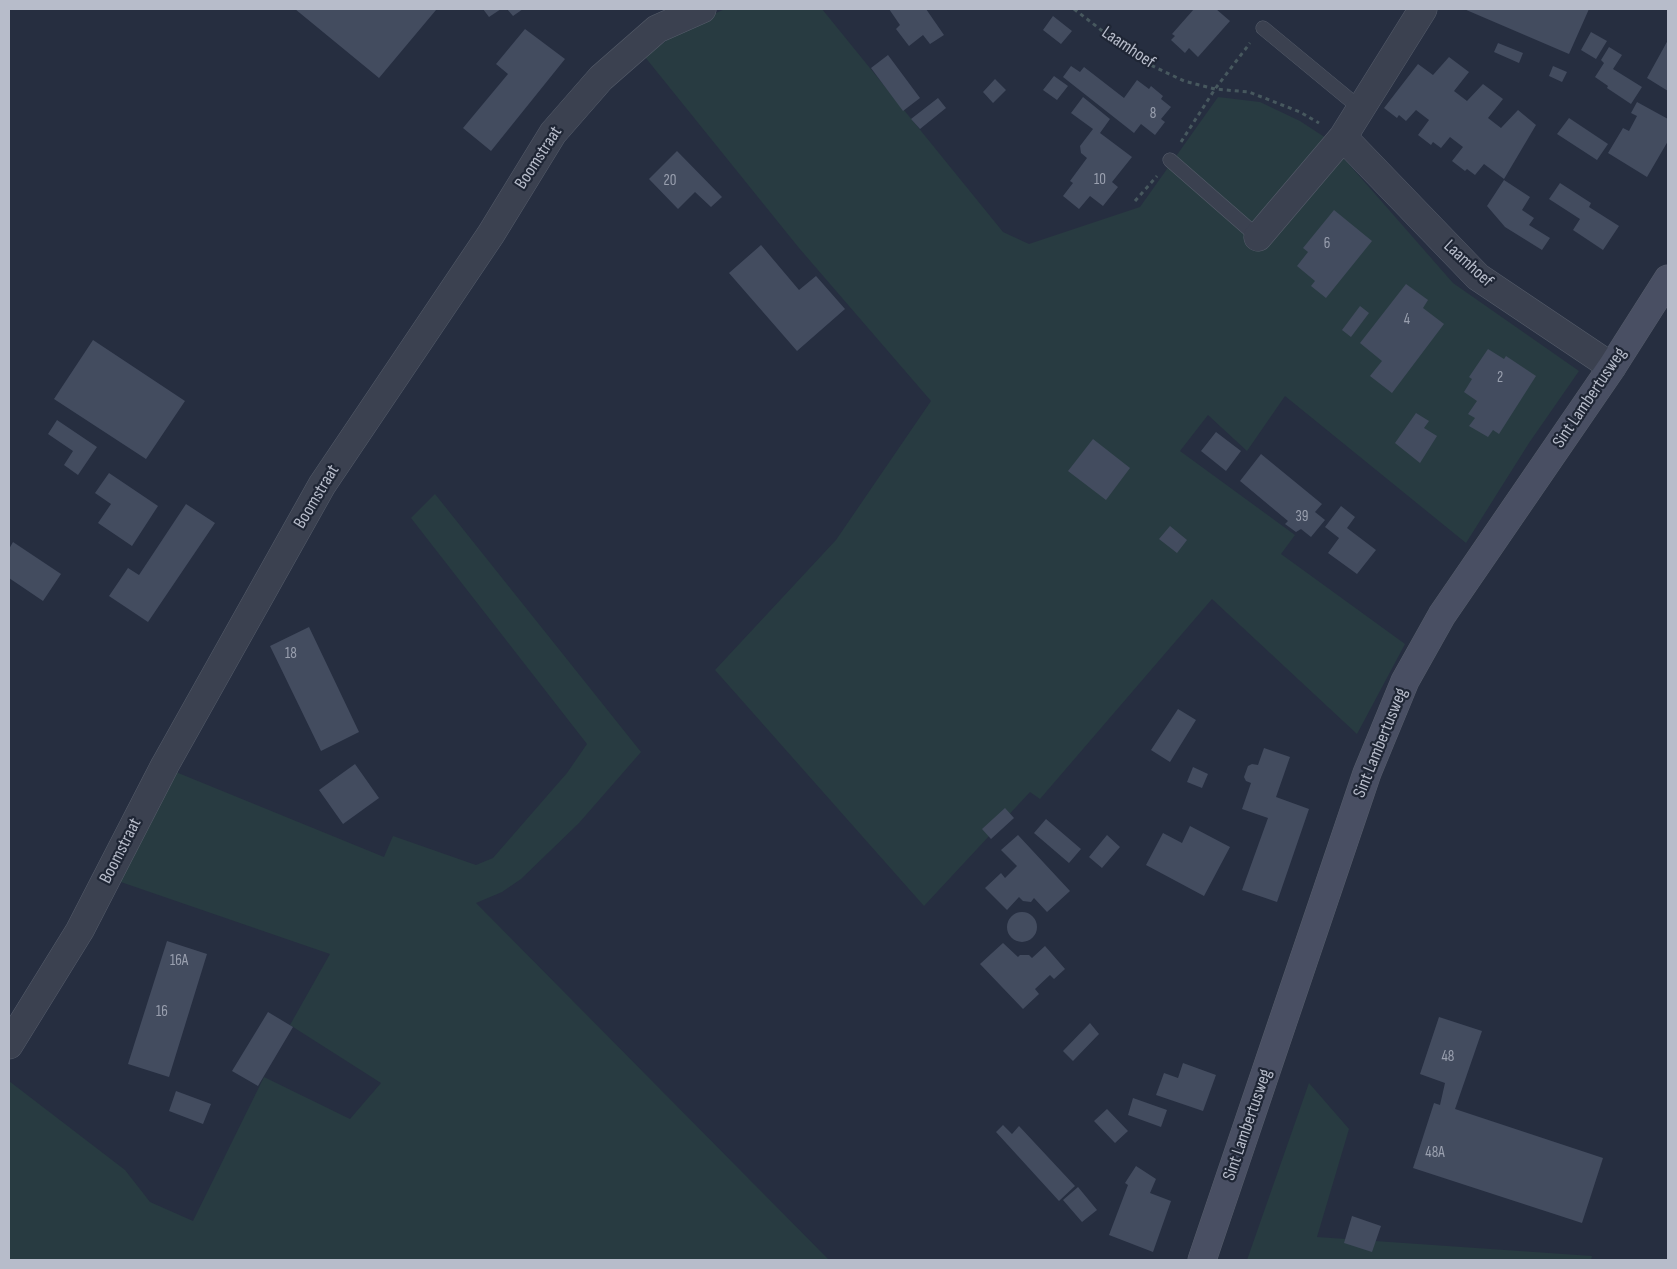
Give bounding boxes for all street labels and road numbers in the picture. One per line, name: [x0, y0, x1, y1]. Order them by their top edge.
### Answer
street label: Laamhoef: [1097, 22, 1159, 74]
street label: Boomstraat: [511, 122, 567, 194]
street label: Laamhoef: [1439, 236, 1497, 292]
street label: Sint Lambertusweg: [1548, 344, 1632, 452]
street label: Boomstraat: [290, 461, 344, 533]
street label: Sint Lambertusweg: [1349, 685, 1413, 801]
street label: Boomstraat: [95, 815, 147, 887]
street label: Sint Lambertusweg: [1219, 1066, 1277, 1184]

